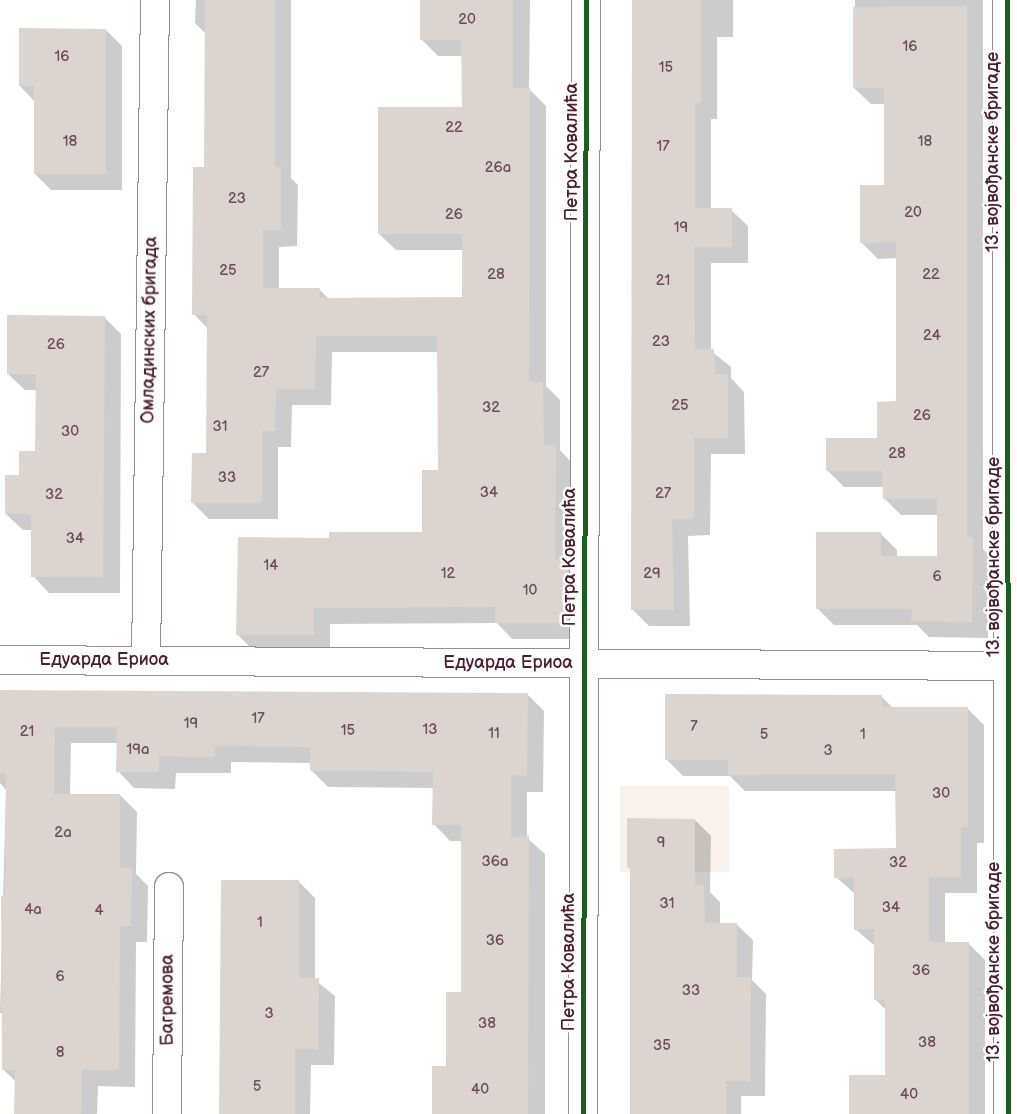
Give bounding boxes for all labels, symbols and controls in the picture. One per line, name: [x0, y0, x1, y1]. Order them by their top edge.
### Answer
house number: 20: [458, 11, 476, 29]
house number: 16: [903, 38, 917, 56]
house number: 16: [55, 48, 69, 66]
street label: 13. војвођанске бригаде: [982, 52, 1004, 252]
house number: 15: [659, 59, 673, 77]
street label: Петра Ковалића: [561, 83, 583, 221]
house number: 22: [445, 119, 463, 137]
house number: 18: [63, 133, 77, 151]
house number: 18: [918, 133, 932, 151]
house number: 17: [656, 138, 670, 156]
house number: 26a: [485, 159, 511, 177]
house number: 23: [228, 190, 246, 208]
house number: 20: [904, 204, 922, 222]
house number: 26: [445, 206, 463, 224]
house number: 19: [674, 219, 688, 237]
street label: Омладинских бригада: [138, 236, 162, 424]
house number: 25: [219, 262, 237, 280]
house number: 28: [487, 266, 505, 284]
house number: 22: [922, 266, 940, 284]
house number: 21: [656, 272, 670, 290]
house number: 24: [923, 327, 941, 345]
house number: 23: [652, 333, 670, 351]
house number: 26: [47, 336, 65, 354]
house number: 27: [253, 364, 269, 382]
house number: 25: [671, 397, 689, 415]
house number: 32: [482, 399, 500, 417]
house number: 26: [913, 407, 931, 425]
house number: 31: [212, 418, 228, 436]
house number: 30: [61, 423, 79, 441]
house number: 28: [888, 445, 906, 463]
street label: 13. војвођанске бригаде: [983, 457, 1005, 657]
house number: 33: [218, 469, 236, 487]
house number: 34: [480, 484, 498, 502]
house number: 27: [655, 485, 671, 503]
house number: 32: [45, 486, 63, 504]
street label: Петра Ковалића: [559, 488, 581, 626]
house number: 34: [66, 530, 84, 548]
house number: 14: [264, 557, 278, 575]
house number: 12: [441, 565, 455, 583]
house number: 29: [643, 565, 661, 583]
house number: 6: [932, 568, 942, 586]
house number: 10: [523, 582, 537, 600]
street label: Едуарда Ериоа: [39, 649, 169, 671]
street label: Едуарда Ериоа: [443, 652, 573, 674]
house number: 17: [251, 710, 265, 728]
house number: 19: [184, 715, 198, 733]
house number: 7: [690, 718, 698, 736]
house number: 13: [422, 721, 438, 739]
house number: 15: [341, 722, 355, 740]
house number: 21: [20, 723, 34, 741]
house number: 11: [488, 725, 500, 743]
house number: 5: [760, 726, 768, 744]
house number: 1: [860, 726, 866, 744]
house number: 19a: [127, 741, 149, 759]
house number: 3: [823, 742, 833, 760]
house number: 30: [932, 785, 950, 803]
house number: 2a: [54, 824, 72, 842]
house number: 9: [657, 834, 665, 852]
house number: 36a: [482, 853, 508, 871]
house number: 32: [889, 854, 907, 872]
street label: 13. војвођанске бригаде: [983, 862, 1005, 1062]
street label: Петра Ковалића: [558, 893, 580, 1031]
house number: 31: [659, 895, 675, 913]
house number: 34: [882, 899, 900, 917]
house number: 4a: [24, 901, 42, 919]
house number: 4: [94, 902, 104, 920]
house number: 1: [257, 914, 263, 932]
house number: 36: [486, 932, 504, 950]
street label: Багремова: [157, 954, 179, 1046]
house number: 36: [912, 962, 930, 980]
house number: 6: [55, 968, 65, 986]
house number: 33: [682, 982, 700, 1000]
house number: 3: [264, 1005, 274, 1023]
house number: 38: [478, 1015, 496, 1033]
house number: 38: [918, 1034, 936, 1052]
house number: 35: [653, 1037, 671, 1055]
house number: 8: [56, 1044, 64, 1062]
house number: 5: [253, 1078, 261, 1096]
house number: 40: [471, 1081, 489, 1099]
house number: 40: [900, 1086, 918, 1104]

